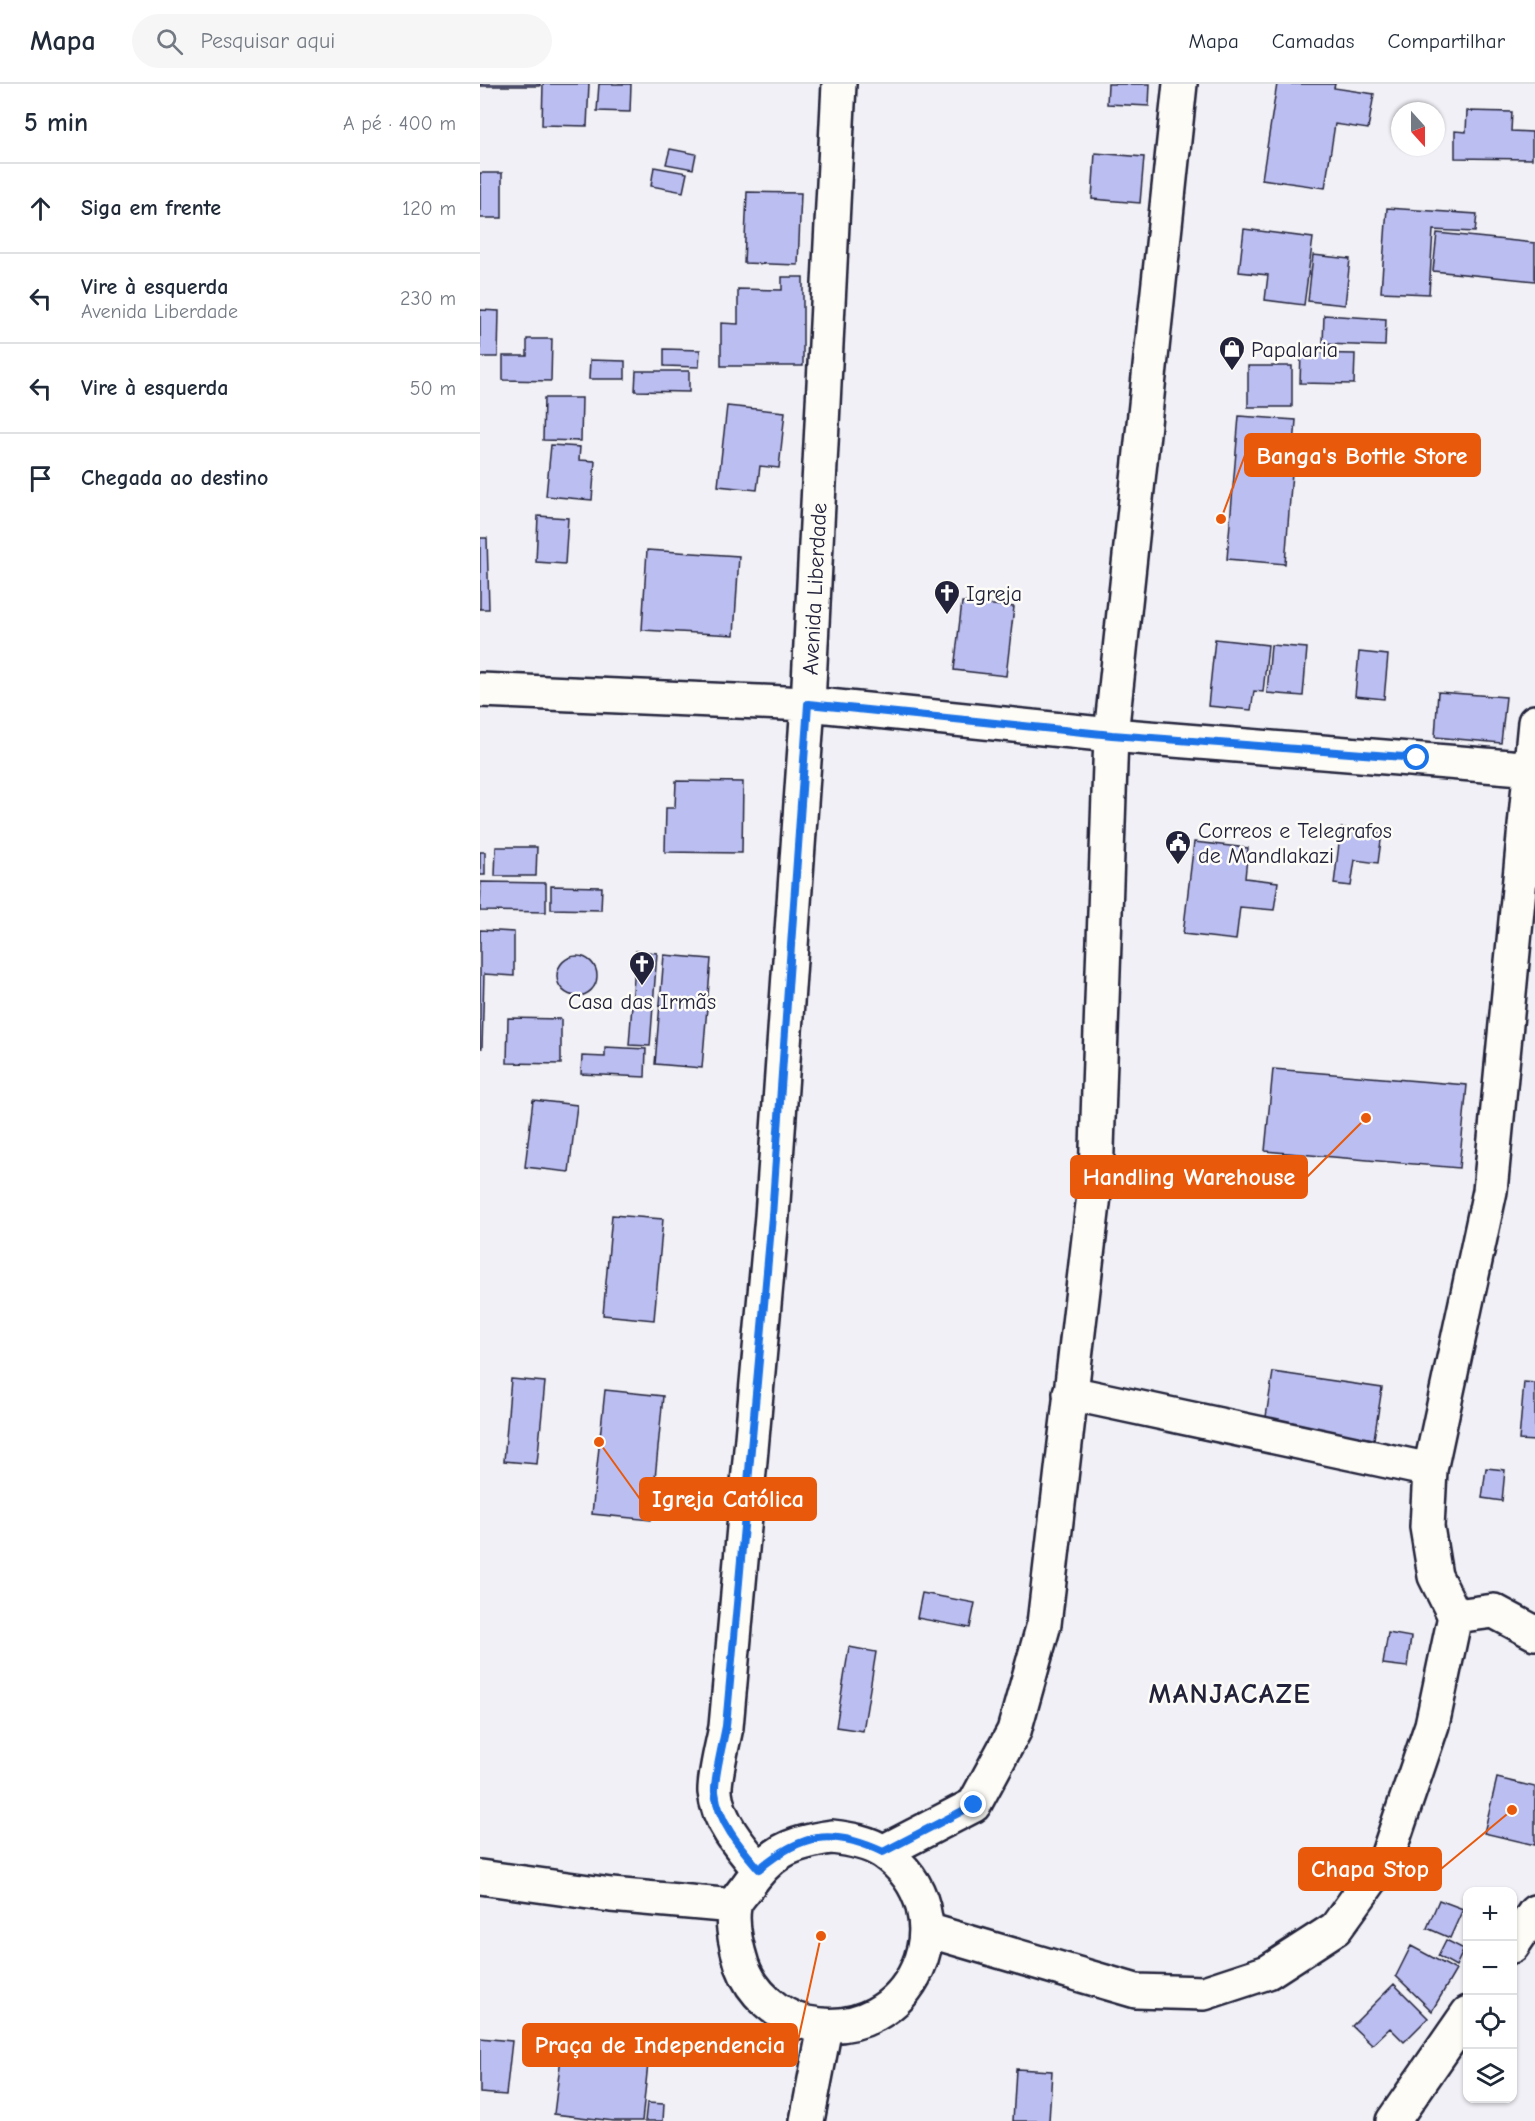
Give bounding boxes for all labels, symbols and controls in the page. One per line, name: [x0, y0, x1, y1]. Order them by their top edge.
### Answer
search box: [132, 14, 552, 68]
text: Mapa: [30, 25, 96, 57]
icon: search: [153, 25, 186, 58]
text: Pesquisar aqui: [201, 28, 335, 54]
text: Mapa: [1188, 29, 1239, 53]
text: Camadas: [1272, 29, 1355, 53]
text: Compartilhar: [1388, 29, 1505, 53]
north arrow: [1391, 102, 1445, 156]
text: 5 min: [24, 108, 88, 138]
text: A pé · 400 m: [343, 112, 456, 135]
icon: ahead: [24, 192, 57, 225]
text: Siga em frente: [81, 195, 221, 221]
text: 120 m: [402, 197, 456, 220]
text: Vire à esquerda: [81, 274, 229, 300]
icon: left: [24, 282, 57, 315]
text: 230 m: [400, 287, 456, 310]
text: Avenida Liberdade: [81, 300, 238, 323]
shop icon: Papalaria: [1217, 334, 1247, 372]
place label: Papalaria: [1251, 337, 1338, 363]
icon: left: [24, 372, 57, 405]
text: Vire à esquerda: [81, 375, 229, 401]
text: 50 m: [410, 377, 456, 400]
callout: Banga's Bottle Store: [1245, 434, 1480, 476]
text: Banga's Bottle Store: [1256, 442, 1468, 470]
icon: arrive: [24, 462, 57, 495]
text: Chegada ao destino: [81, 465, 268, 491]
street label: Avenida Liberdade: [797, 502, 832, 676]
church icon: Igreja: [932, 578, 962, 616]
place label: Igreja: [966, 581, 1022, 607]
route start: [1403, 744, 1429, 770]
place label: Correos e Telegrafos de Mandlakazi: [1198, 818, 1392, 869]
public building icon: Correos e Telegrafos de Mandlakazi: [1163, 828, 1193, 866]
church icon: Casa das Irmãs: [627, 949, 657, 987]
place label: Casa das Irmãs: [568, 989, 716, 1015]
callout: Handling Warehouse: [1071, 1156, 1307, 1198]
text: Handling Warehouse: [1083, 1163, 1296, 1191]
callout: Igreja Católica: [640, 1478, 816, 1520]
text: Igreja Católica: [652, 1485, 804, 1513]
district label: MANJACAZE: [1149, 1678, 1311, 1710]
route end: [960, 1791, 986, 1817]
callout: Chapa Stop: [1299, 1848, 1441, 1890]
text: Chapa Stop: [1311, 1855, 1429, 1883]
map controls: [1463, 1887, 1517, 2103]
button: +: [1463, 1887, 1517, 1941]
button: −: [1463, 1941, 1517, 1995]
button: locate: [1463, 1995, 1517, 2049]
callout: Praça de Independencia: [523, 2024, 797, 2066]
text: Praça de Independencia: [535, 2031, 785, 2059]
button: layers: [1463, 2049, 1517, 2103]

